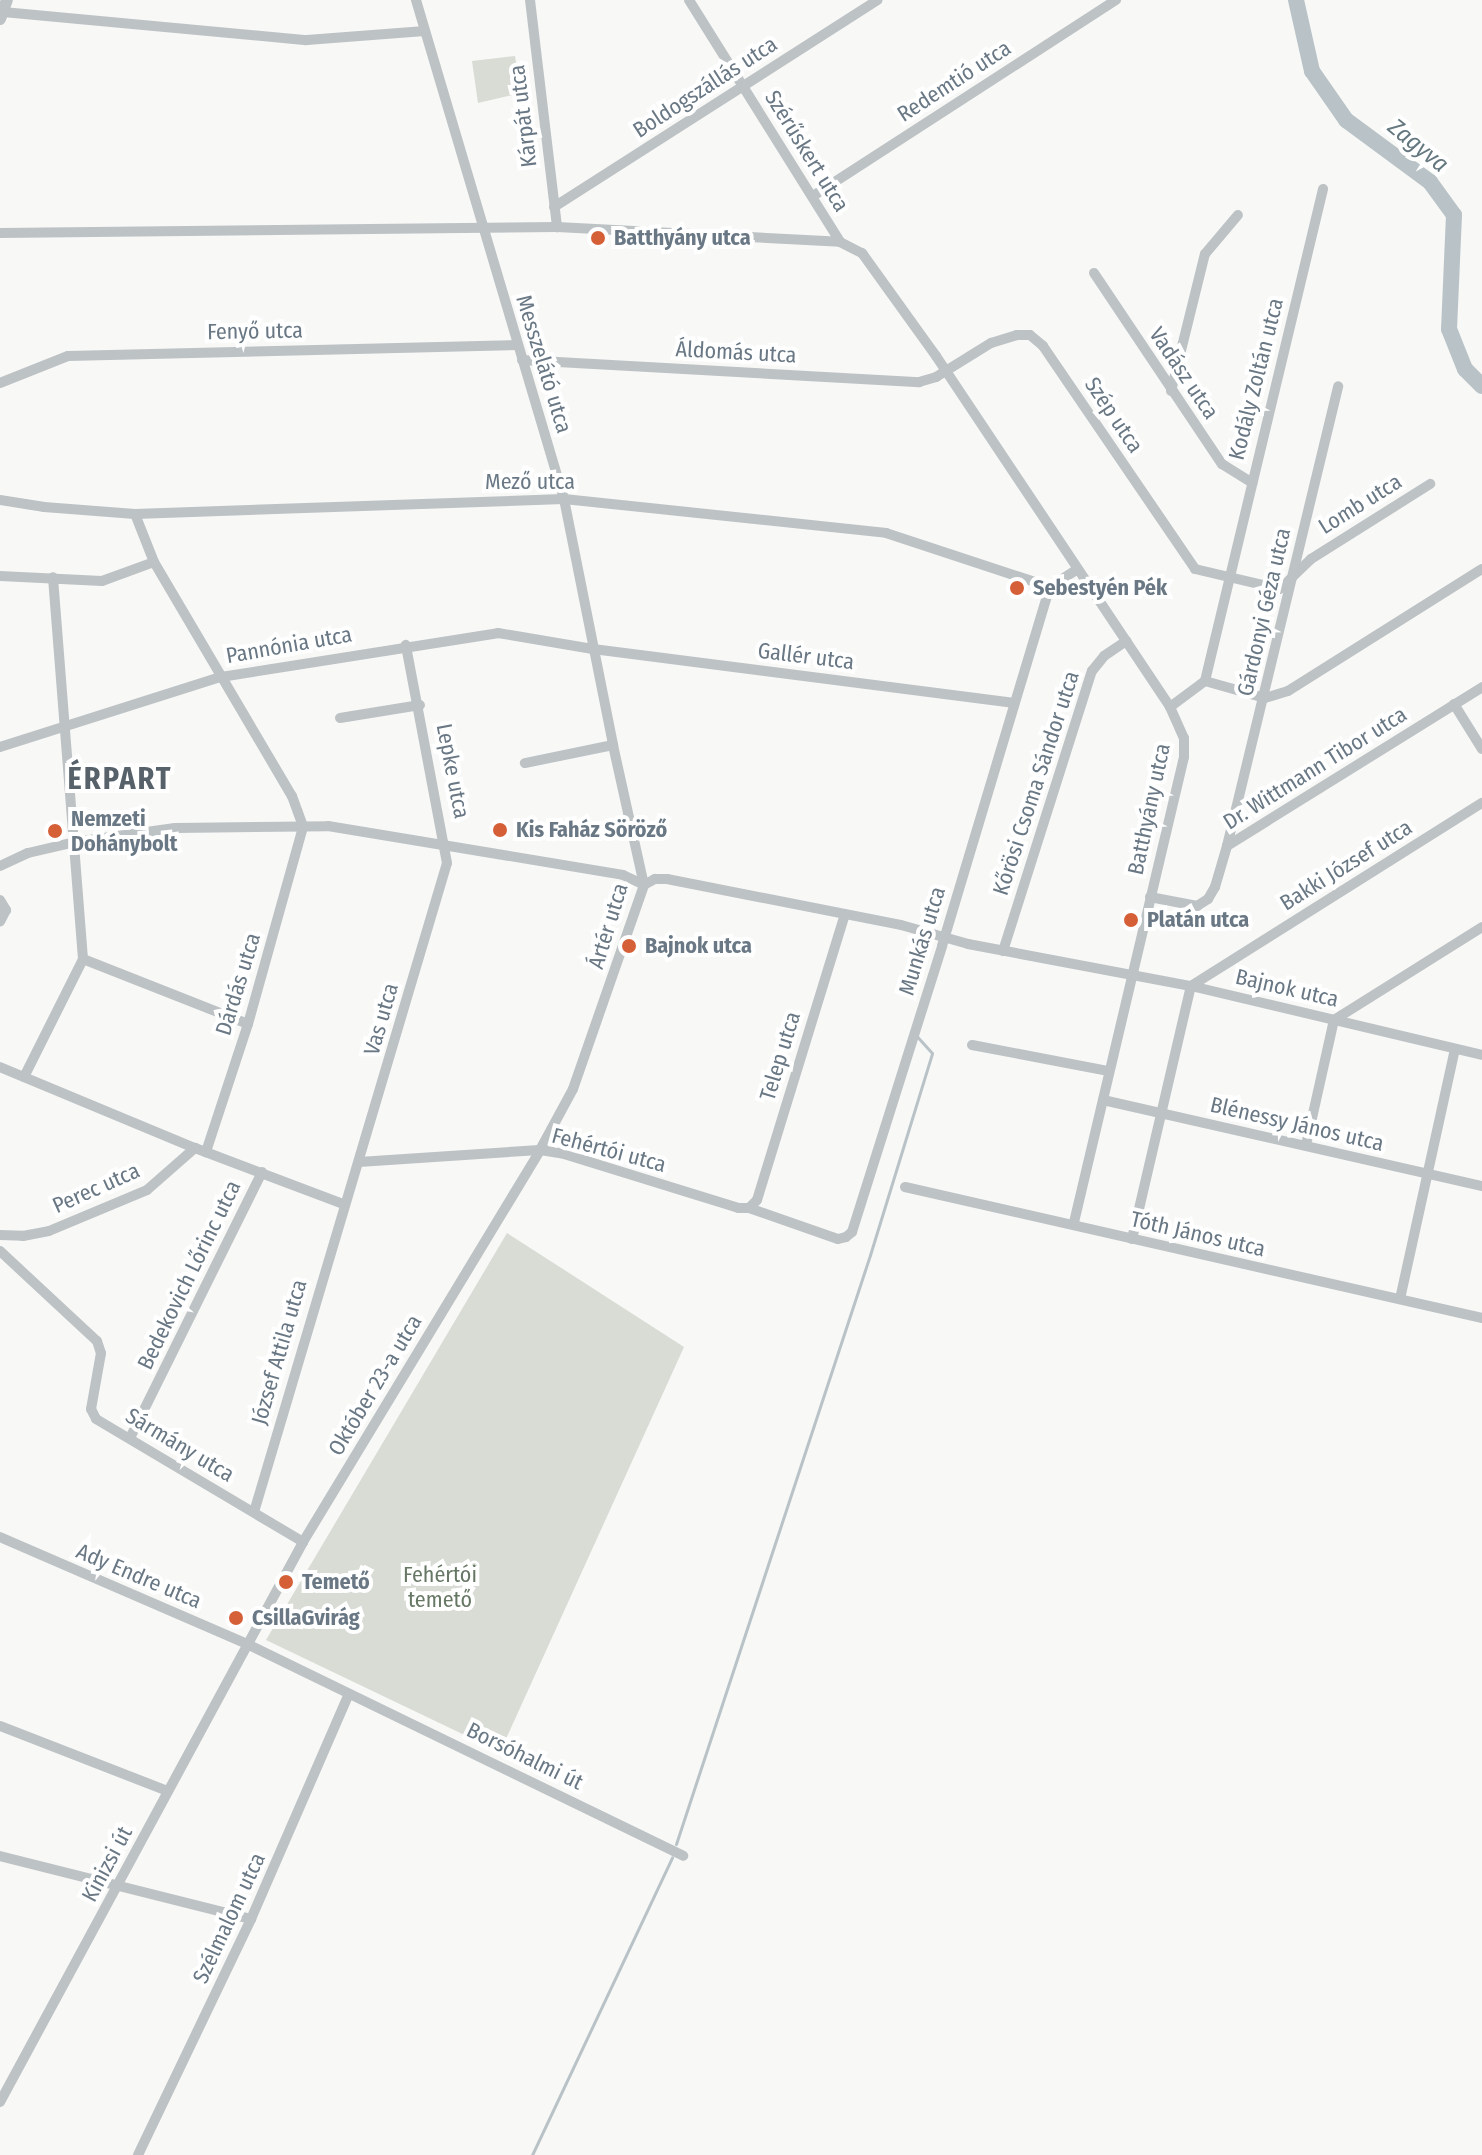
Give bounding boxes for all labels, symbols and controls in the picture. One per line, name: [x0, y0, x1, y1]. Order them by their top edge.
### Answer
street label: Boldogszállás utca: [628, 31, 782, 143]
street label: Redemtió utca: [892, 35, 1016, 127]
street label: Kárpát utca: [504, 63, 542, 169]
street label: Szérűskert utca: [759, 85, 855, 217]
water label: Zagyva: [1382, 113, 1454, 179]
place label: Batthyány utca: [614, 225, 751, 251]
marker: Batthyány utca: [589, 229, 607, 247]
street label: Messzelátó utca: [510, 292, 578, 436]
street label: Kodály Zoltán utca: [1223, 295, 1289, 463]
street label: Fenyő utca: [207, 317, 303, 345]
street label: Vadász utca: [1144, 322, 1224, 424]
street label: Áldomás utca: [675, 336, 797, 368]
street label: Szép utca: [1079, 372, 1149, 458]
street label: Lomb utca: [1314, 468, 1406, 540]
street label: Mező utca: [485, 469, 575, 495]
street label: Gárdonyi Géza utca: [1232, 525, 1296, 699]
place label: Sebestyén Pék: [1033, 575, 1167, 601]
marker: Sebestyén Pék: [1008, 579, 1026, 597]
street label: Pannónia utca: [224, 621, 354, 669]
street label: Gallér utca: [756, 637, 856, 675]
street label: Kőrösi Csoma Sándor utca: [987, 668, 1085, 898]
street label: Dr. Wittmann Tibor utca: [1218, 701, 1412, 835]
street label: Lepke utca: [431, 721, 475, 821]
street label: Batthyány utca: [1122, 741, 1176, 877]
district label: ÉRPART: [68, 761, 172, 797]
place label: Nemzeti Dohánybolt: [71, 805, 178, 856]
street label: Bakki József utca: [1275, 814, 1417, 916]
place label: Kis Faház Söröző: [516, 817, 667, 843]
marker: Kis Faház Söröző: [491, 821, 509, 839]
marker: Nemzeti Dohánybolt: [46, 822, 64, 840]
street label: Ártér utca: [582, 880, 634, 972]
street label: Munkás utca: [893, 883, 951, 999]
place label: Platán utca: [1147, 907, 1249, 933]
marker: Platán utca: [1122, 911, 1140, 929]
street label: Dárdás utca: [210, 930, 266, 1038]
place label: Bajnok utca: [645, 933, 752, 959]
marker: Bajnok utca: [620, 937, 638, 955]
street label: Bajnok utca: [1233, 963, 1341, 1013]
street label: Vas utca: [358, 980, 404, 1058]
street label: Telep utca: [754, 1008, 806, 1104]
street label: Blénessy János utca: [1208, 1091, 1386, 1157]
street label: Fehértói utca: [549, 1122, 669, 1178]
street label: Perec utca: [48, 1157, 144, 1219]
street label: Bedekovich Lőrinc utca: [132, 1176, 246, 1374]
street label: Tóth János utca: [1128, 1206, 1268, 1262]
street label: József Attila utca: [246, 1276, 312, 1428]
street label: Október 23-a utca: [323, 1310, 427, 1460]
street label: Sármány utca: [121, 1402, 239, 1488]
street label: Ady Endre utca: [73, 1538, 205, 1614]
park label: Fehértói temető: [403, 1561, 477, 1612]
place label: Temető: [302, 1569, 370, 1595]
marker: Temető: [277, 1573, 295, 1591]
place label: CsillaGvirág: [252, 1605, 360, 1631]
marker: CsillaGvirág: [227, 1609, 245, 1627]
street label: Borsóhalmi út: [462, 1716, 588, 1796]
street label: Kinizsi út: [76, 1822, 138, 1906]
street label: Szélmalom utca: [187, 1848, 271, 1988]

